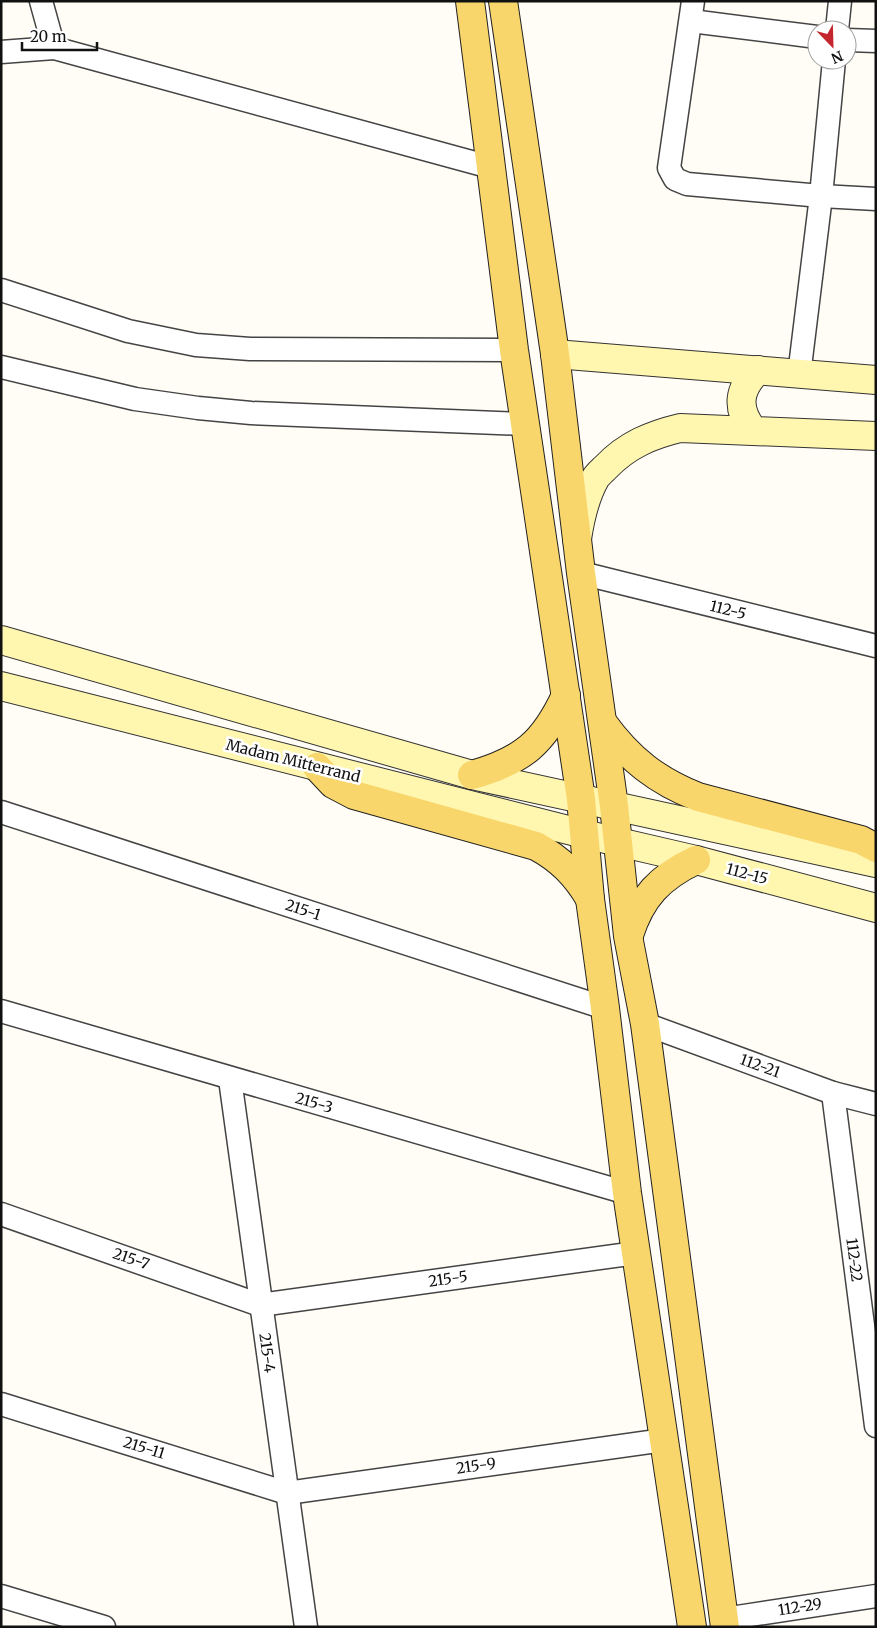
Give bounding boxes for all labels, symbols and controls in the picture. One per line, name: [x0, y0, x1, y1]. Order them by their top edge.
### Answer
scale bar: [22, 20, 98, 52]
north arrow: [807, 20, 857, 70]
text: 20 m: [30, 27, 67, 46]
text: N: [828, 47, 846, 67]
street label: 112-5: [708, 596, 748, 623]
street label: Madam Mitterrand: [224, 735, 362, 786]
street label: 112-15: [724, 859, 770, 888]
street label: 215-1: [283, 895, 324, 924]
street label: 112-21: [737, 1049, 783, 1082]
street label: 215-3: [293, 1088, 335, 1117]
street label: 112-22: [842, 1237, 867, 1283]
street label: 215-7: [110, 1243, 152, 1274]
street label: 215-5: [427, 1266, 469, 1291]
street label: 215-4: [255, 1332, 280, 1374]
street label: 215-11: [121, 1432, 168, 1463]
street label: 215-9: [455, 1453, 497, 1478]
street label: 112-29: [777, 1594, 823, 1619]

